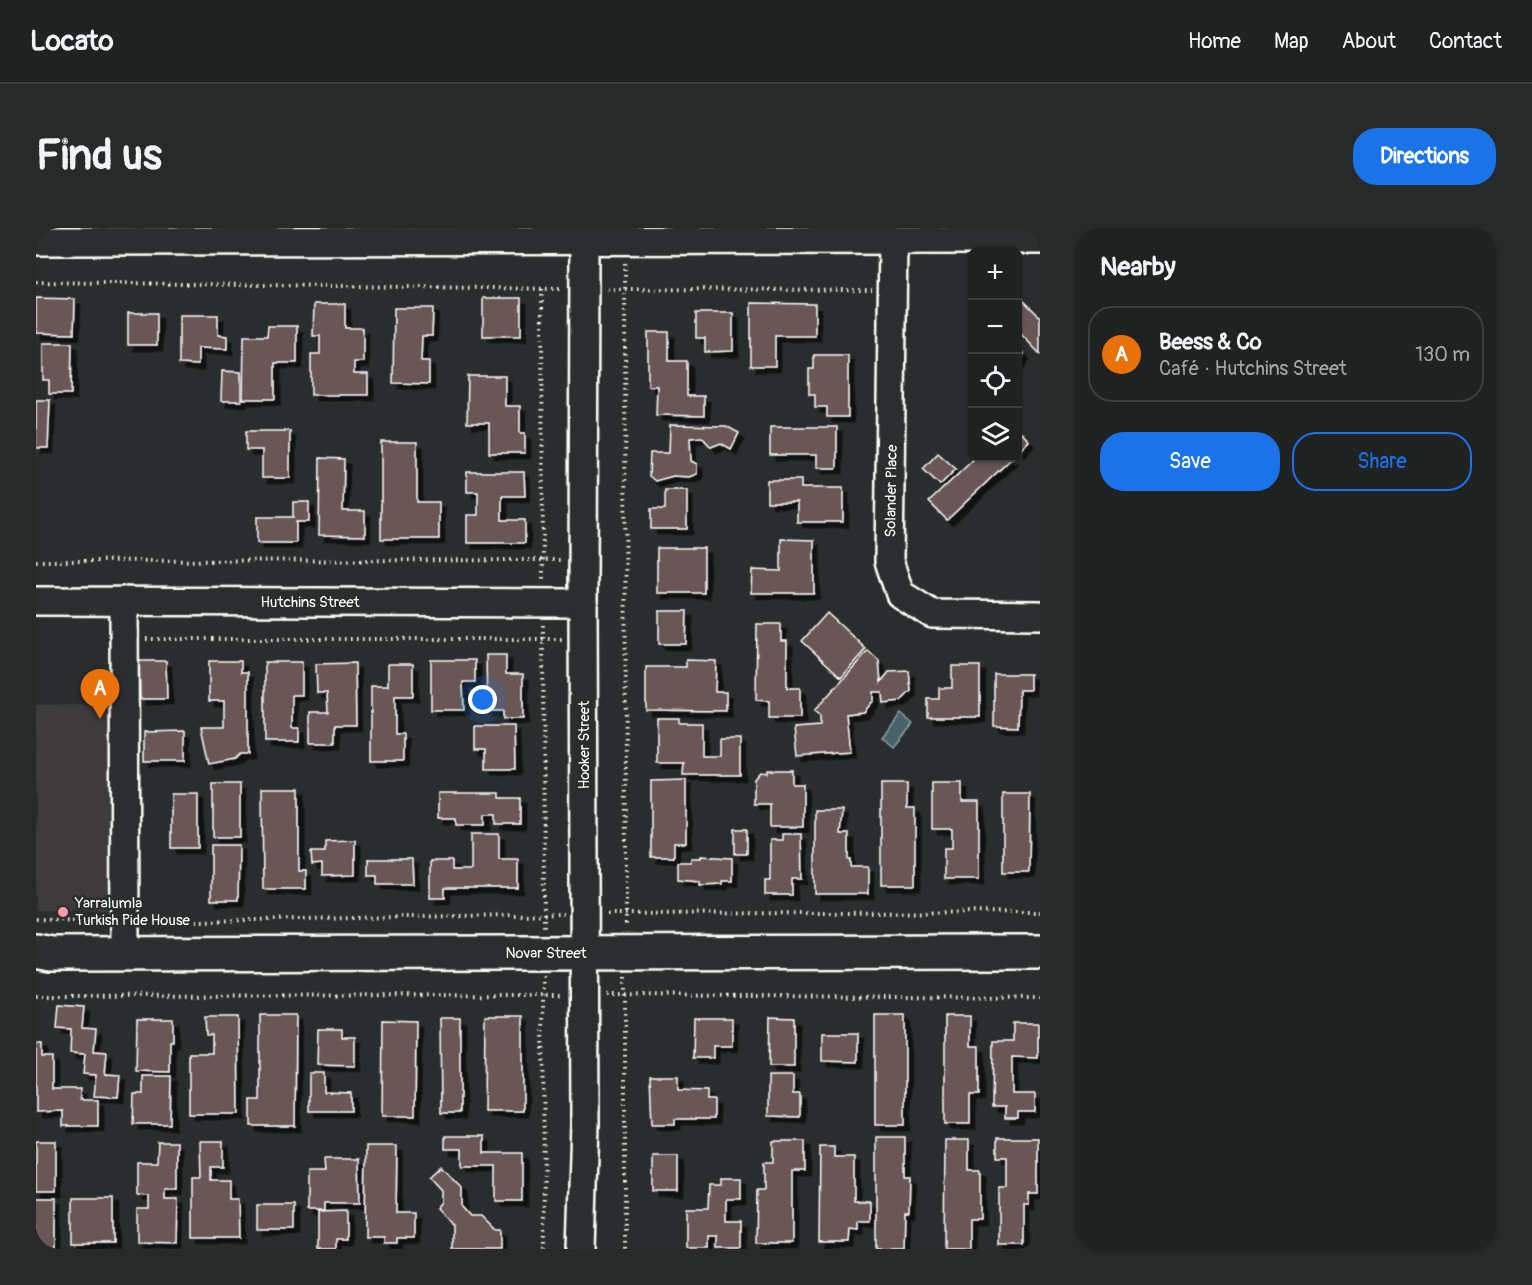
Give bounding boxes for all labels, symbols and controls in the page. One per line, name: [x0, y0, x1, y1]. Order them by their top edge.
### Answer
text: Locato: [30, 24, 114, 59]
text: Home: [1188, 28, 1241, 55]
text: Map: [1274, 28, 1309, 55]
text: About: [1342, 28, 1396, 55]
text: Contact: [1429, 28, 1502, 55]
button: Directions: [1353, 128, 1496, 185]
text: Find us: [36, 130, 162, 182]
map controls: [968, 246, 1022, 462]
button: +: [968, 246, 1022, 300]
text: Nearby: [1100, 251, 1176, 283]
button: −: [968, 300, 1022, 354]
text: Beess & Co: [1159, 328, 1262, 356]
text: A: [1115, 342, 1128, 367]
text: 130 m: [1415, 342, 1470, 367]
button: locate: [968, 354, 1022, 408]
text: Café · Hutchins Street: [1159, 356, 1347, 381]
button: layers: [968, 408, 1022, 462]
button: Save: [1100, 432, 1280, 491]
button: Share: [1292, 432, 1472, 491]
street label: Solander Place: [881, 444, 902, 538]
street label: Hutchins Street: [260, 593, 361, 612]
pin: A: [80, 670, 120, 719]
your location: [468, 685, 497, 714]
street label: Hooker Street: [575, 700, 594, 789]
place label: Yarralumla Turkish Pide House: [74, 894, 191, 930]
marker: Yarralumla Turkish Pide House: [56, 905, 70, 919]
street label: Novar Street: [505, 944, 588, 963]

